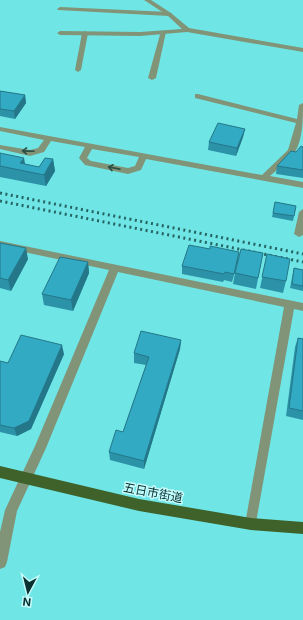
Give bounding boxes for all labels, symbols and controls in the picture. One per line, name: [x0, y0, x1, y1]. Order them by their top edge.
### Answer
one-way arrow: [21, 147, 34, 155]
one-way arrow: [108, 164, 121, 172]
street label: 五日市街道: [122, 479, 184, 506]
north arrow: [8, 572, 48, 612]
text: N: [22, 594, 32, 609]

